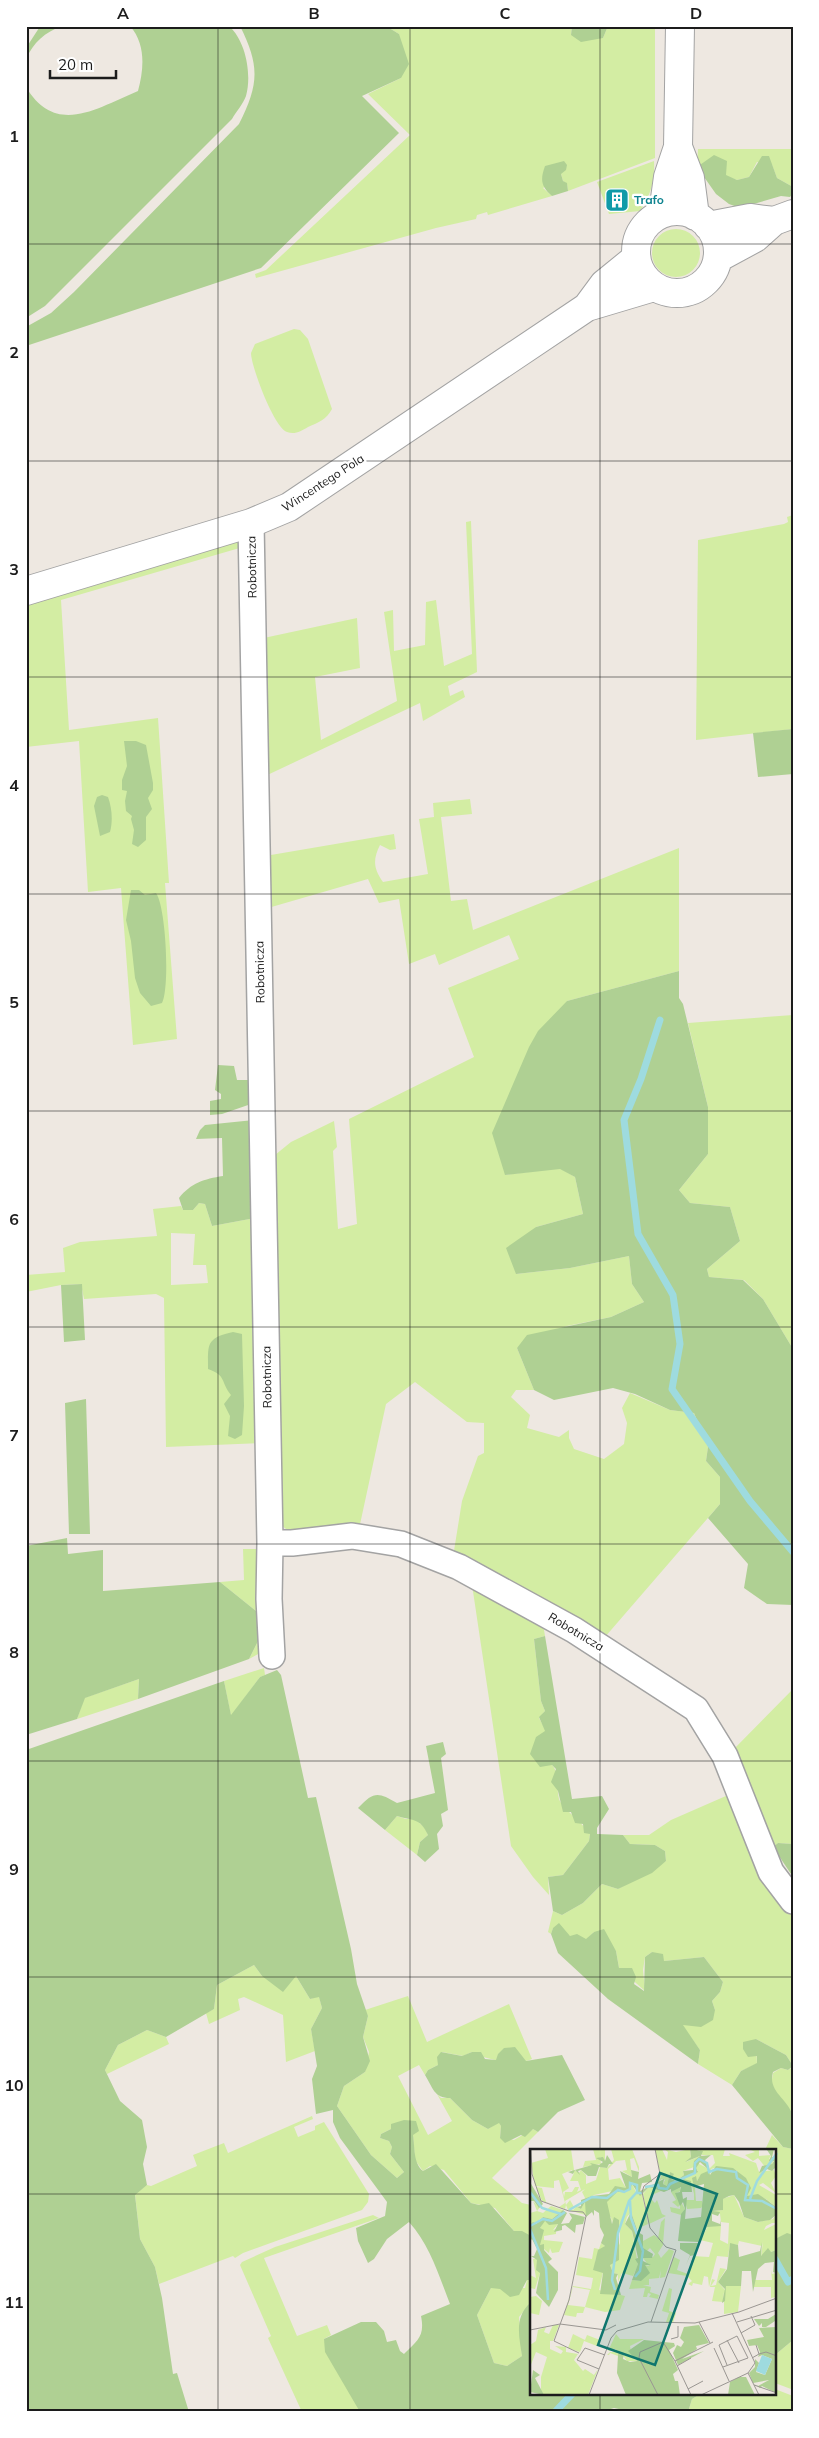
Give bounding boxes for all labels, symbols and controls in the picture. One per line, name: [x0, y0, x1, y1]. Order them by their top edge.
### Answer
text: A: [117, 3, 129, 23]
text: B: [308, 3, 320, 23]
text: C: [500, 3, 511, 23]
text: D: [690, 3, 702, 23]
scale bar: [50, 48, 116, 80]
text: 20 m: [58, 55, 93, 74]
text: 1: [9, 126, 19, 146]
building icon: Trafo: [604, 187, 630, 213]
place label: Trafo: [634, 192, 664, 207]
text: 2: [9, 342, 19, 362]
street label: Wincentego Pola: [279, 450, 367, 515]
street label: Robotnicza: [243, 536, 260, 598]
text: 3: [9, 559, 19, 579]
text: 4: [9, 775, 19, 795]
street label: Robotnicza: [251, 941, 268, 1003]
text: 5: [9, 992, 19, 1012]
text: 6: [9, 1209, 19, 1229]
street label: Robotnicza: [258, 1346, 275, 1408]
text: 7: [9, 1425, 19, 1445]
street label: Robotnicza: [546, 1609, 607, 1654]
text: 8: [9, 1642, 19, 1662]
text: 9: [9, 1859, 19, 1879]
text: 10: [4, 2075, 24, 2095]
inset map: [530, 2149, 776, 2396]
text: 11: [4, 2292, 24, 2312]

